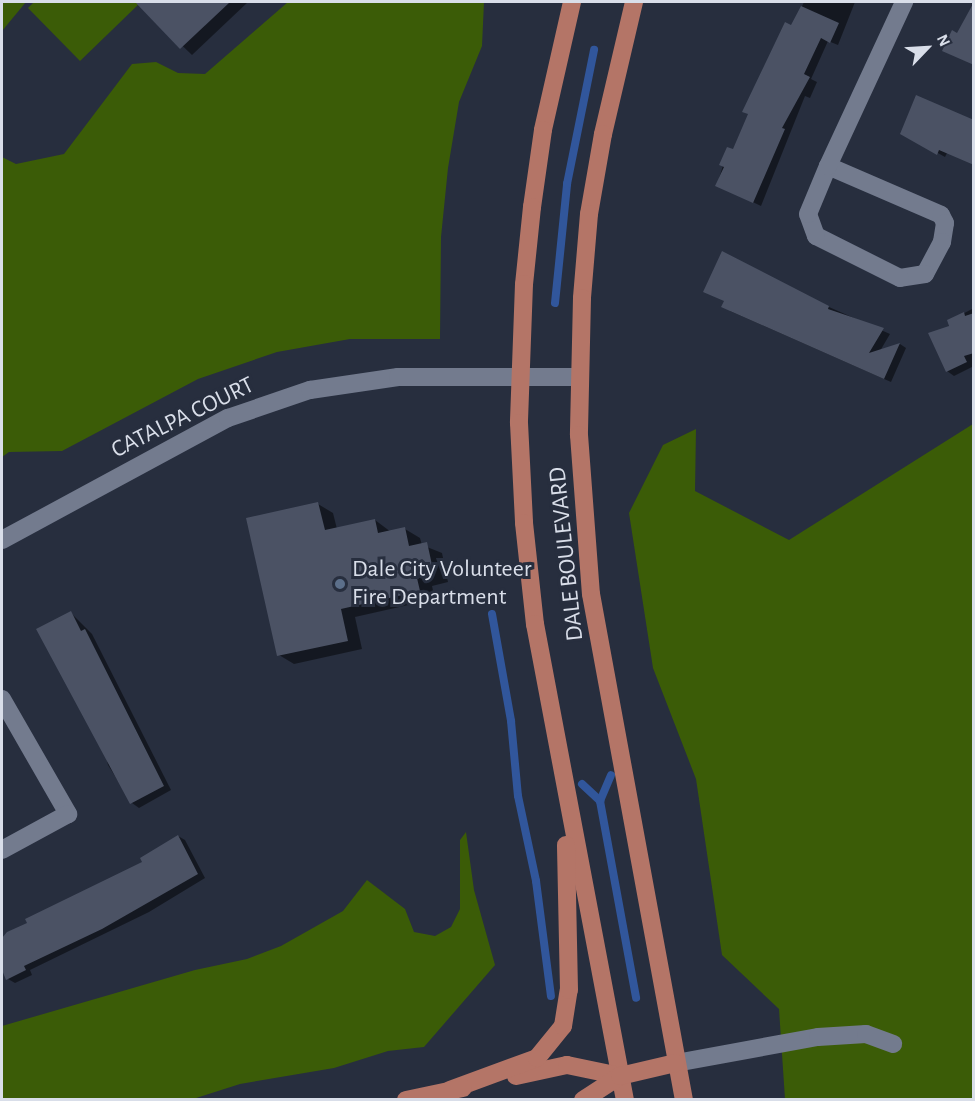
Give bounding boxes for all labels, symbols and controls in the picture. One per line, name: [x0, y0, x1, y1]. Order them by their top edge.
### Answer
north arrow: [897, 18, 957, 78]
text: N: [934, 32, 953, 49]
street label: CATALPA COURT: [107, 371, 259, 465]
street label: DALE BOULEVARD: [544, 465, 590, 643]
place label: Dale City Volunteer Fire Department: [352, 556, 531, 612]
marker: Dale City Volunteer Fire Department: [333, 577, 347, 591]

